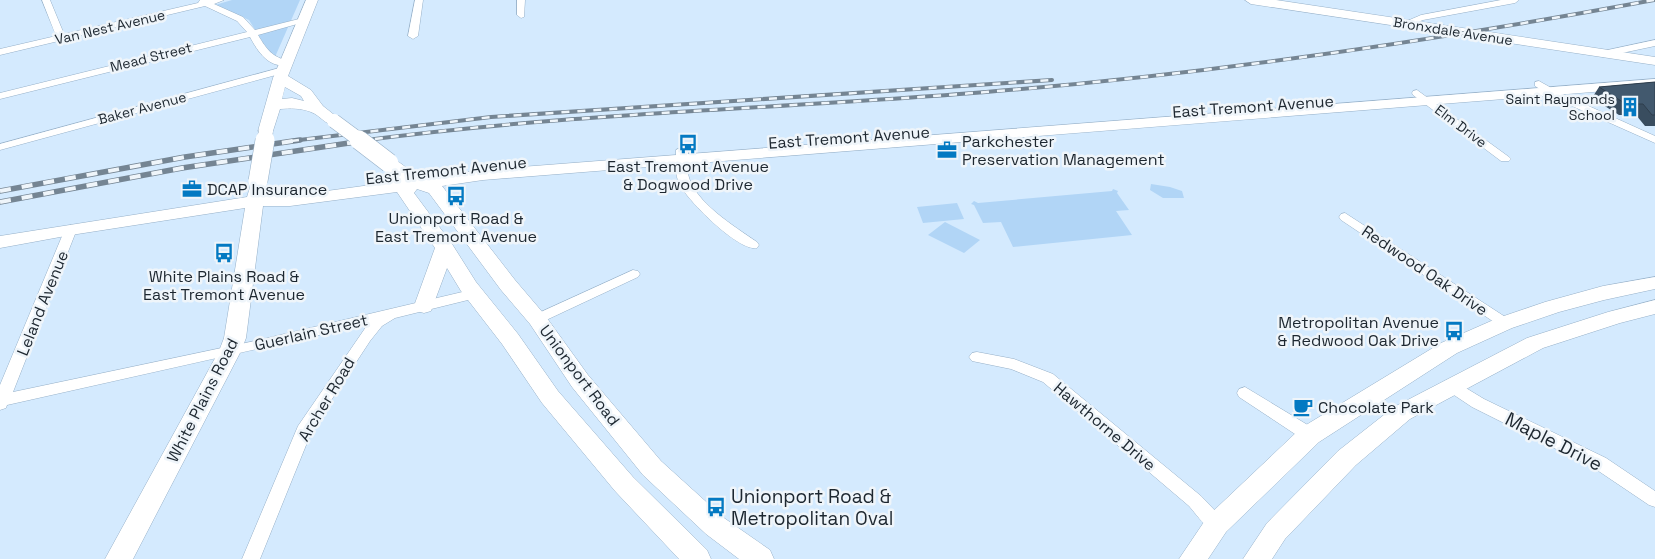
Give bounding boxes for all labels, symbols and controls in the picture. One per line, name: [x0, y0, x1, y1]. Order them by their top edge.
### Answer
street label: Van Nest Avenue: [53, 6, 167, 48]
street label: Bronxdale Avenue: [1392, 13, 1514, 49]
street label: Mead Street: [108, 38, 194, 76]
street label: Baker Avenue: [96, 88, 188, 128]
street label: East Tremont Avenue: [1172, 90, 1335, 123]
place label: Saint Raymonds School: [1506, 90, 1615, 124]
building icon: Saint Raymonds School: [1619, 96, 1641, 118]
street label: Elm Drive: [1431, 101, 1491, 151]
street label: East Tremont Avenue: [768, 121, 931, 154]
place label: Parkchester Preservation Management: [962, 131, 1165, 170]
bus stop icon: East Tremont Avenue & Dogwood Drive: [677, 133, 699, 155]
office icon: Parkchester Preservation Management: [936, 139, 958, 161]
street label: East Tremont Avenue: [364, 152, 528, 189]
place label: East Tremont Avenue & Dogwood Drive: [607, 156, 769, 195]
office icon: DCAP Insurance: [181, 178, 203, 200]
place label: DCAP Insurance: [207, 179, 327, 200]
bus stop icon: Unionport Road & East Tremont Avenue: [445, 185, 467, 207]
place label: Unionport Road & East Tremont Avenue: [375, 208, 537, 247]
street label: Redwood Oak Drive: [1358, 220, 1492, 320]
bus stop icon: White Plains Road & East Tremont Avenue: [213, 242, 235, 264]
street label: Leland Avenue: [12, 247, 73, 359]
place label: White Plains Road & East Tremont Avenue: [143, 266, 305, 305]
street label: Guerlain Street: [252, 309, 370, 356]
place label: Metropolitan Avenue & Redwood Oak Drive: [1278, 312, 1439, 351]
bus stop icon: Metropolitan Avenue & Redwood Oak Drive: [1443, 320, 1465, 342]
street label: Unionport Road: [535, 321, 624, 430]
street label: White Plains Road: [162, 335, 243, 466]
street label: Archer Road: [293, 354, 360, 445]
street label: Hawthorne Drive: [1049, 377, 1160, 475]
cafe icon: Chocolate Park: [1292, 396, 1314, 418]
place label: Chocolate Park: [1318, 397, 1434, 418]
street label: Maple Drive: [1501, 406, 1607, 477]
place label: Unionport Road & Metropolitan Oval: [731, 484, 893, 531]
bus stop icon: Unionport Road & Metropolitan Oval: [705, 496, 727, 518]

